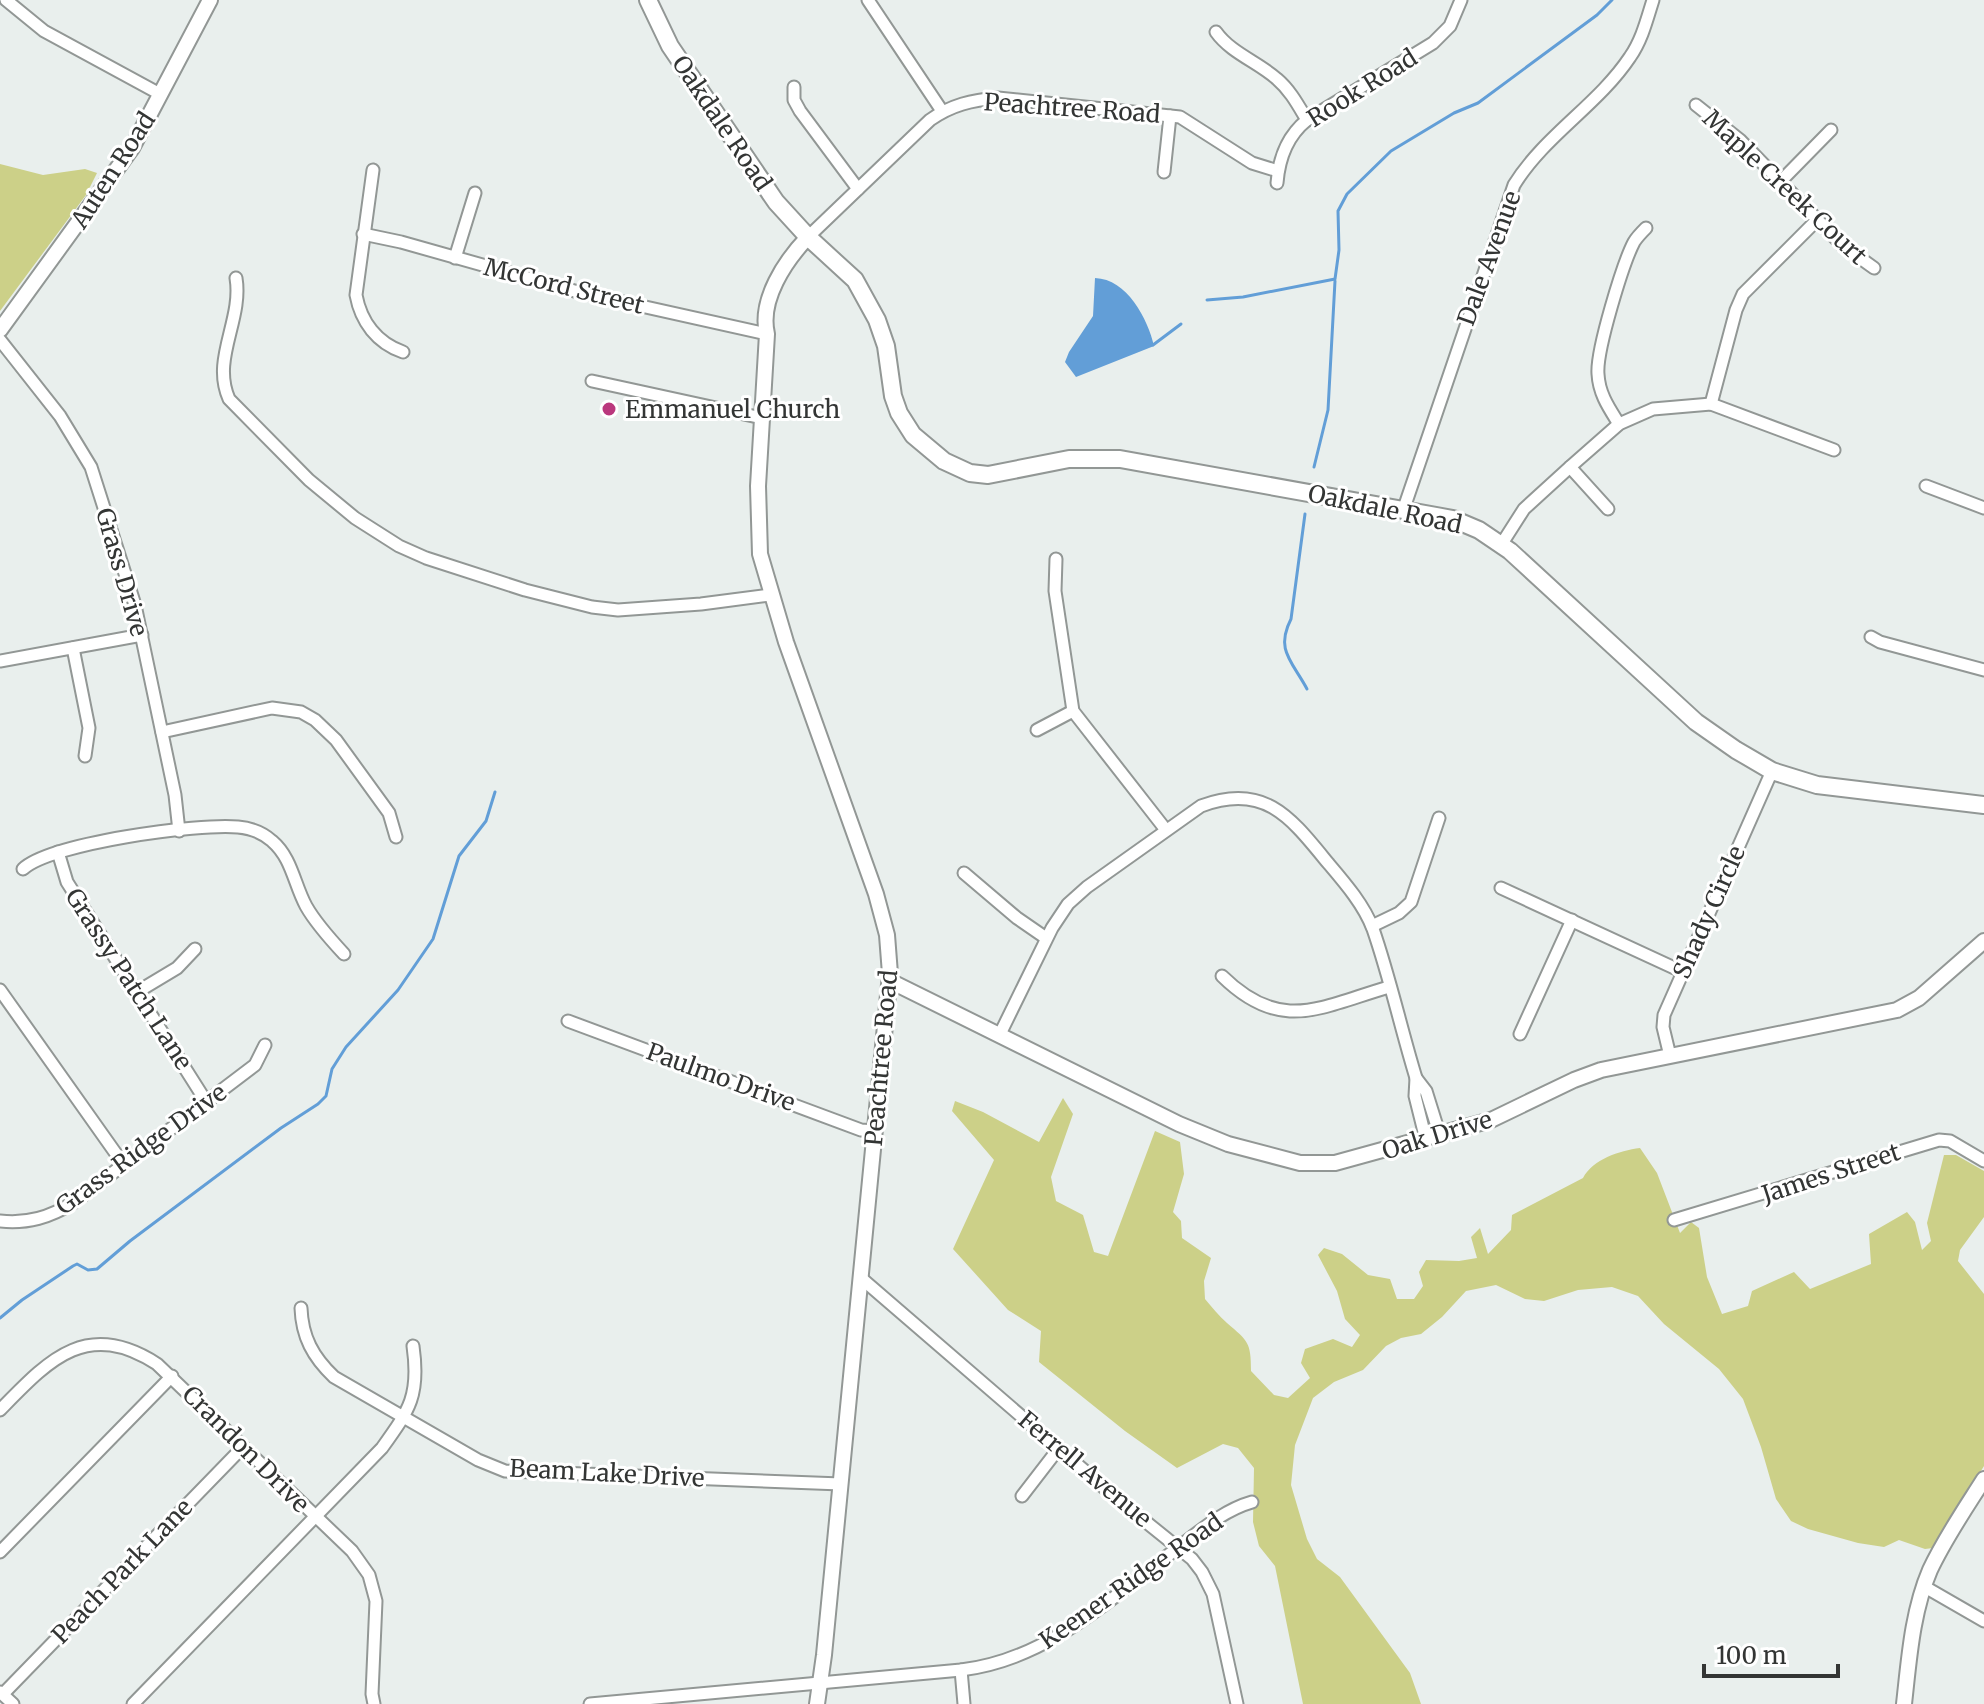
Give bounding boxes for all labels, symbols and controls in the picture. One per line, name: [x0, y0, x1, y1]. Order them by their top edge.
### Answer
street label: Rook Road: [1301, 42, 1423, 134]
street label: Oakdale Road: [665, 49, 779, 197]
street label: Peachtree Road: [983, 86, 1161, 130]
street label: Maple Creek Court: [1697, 103, 1874, 271]
street label: Auten Road: [63, 106, 162, 235]
street label: Dale Avenue: [1450, 186, 1528, 330]
street label: McCord Street: [481, 251, 648, 321]
place label: Emmanuel Church: [625, 394, 840, 425]
marker: Emmanuel Church: [600, 400, 618, 418]
street label: Oakdale Road: [1305, 478, 1465, 540]
street label: Grass Drive: [89, 504, 155, 640]
street label: Shady Circle: [1666, 841, 1752, 983]
street label: Grassy Patch Lane: [59, 882, 199, 1076]
street label: Peachtree Road: [858, 969, 904, 1147]
street label: Paulmo Drive: [642, 1036, 800, 1118]
street label: Grass Ridge Drive: [50, 1077, 232, 1221]
street label: Oak Drive: [1378, 1104, 1496, 1166]
street label: James Street: [1757, 1136, 1905, 1210]
street label: Crandon Drive: [176, 1379, 316, 1519]
street label: Ferrell Avenue: [1012, 1404, 1158, 1534]
street label: Beam Lake Drive: [509, 1452, 705, 1494]
street label: Peach Park Lane: [45, 1492, 199, 1650]
street label: Keener Ridge Road: [1033, 1506, 1229, 1656]
scale bar: [1704, 1628, 1838, 1678]
text: 100 m: [1716, 1640, 1787, 1671]

